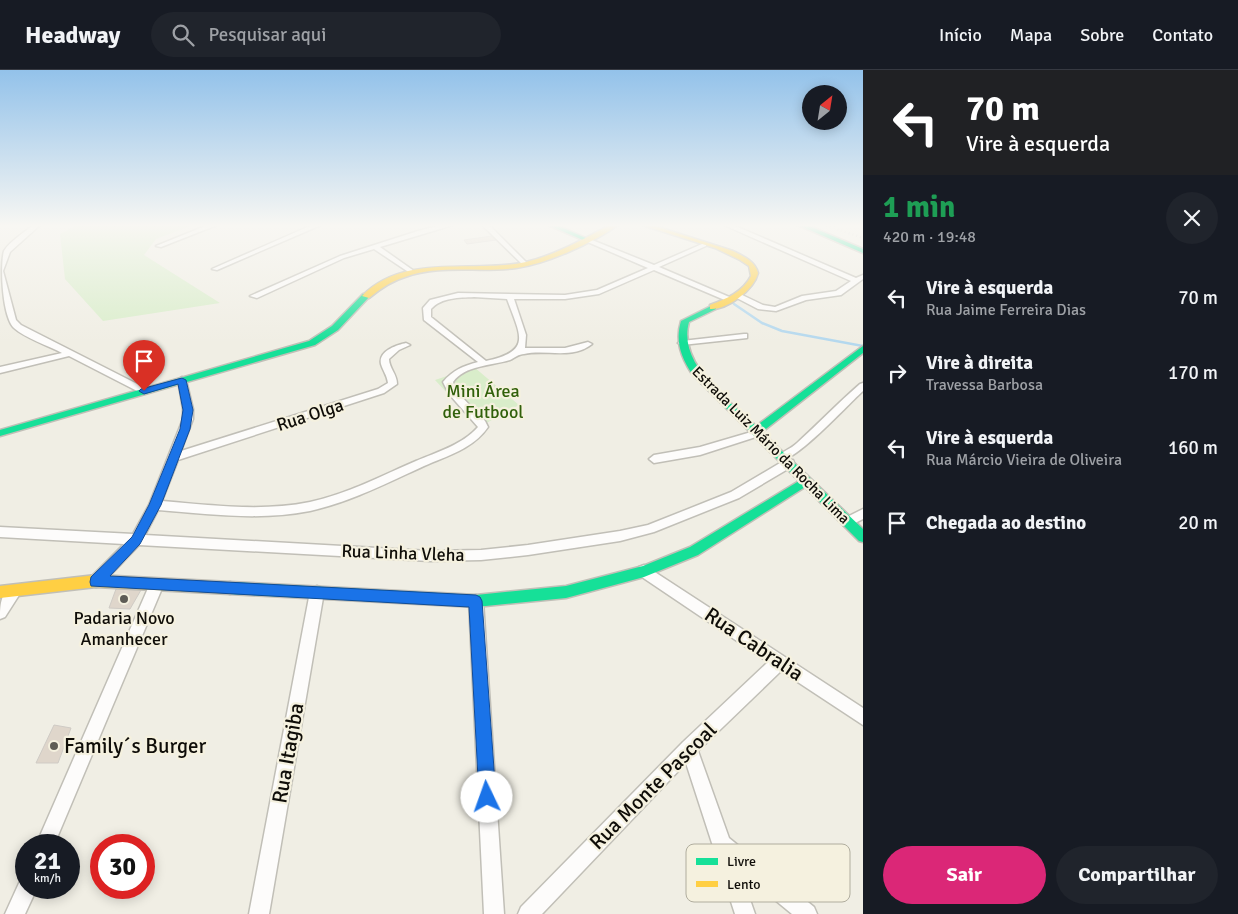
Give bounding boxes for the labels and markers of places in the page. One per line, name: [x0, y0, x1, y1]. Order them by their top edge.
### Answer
pin: [123, 340, 165, 391]
marker: Padaria Novo Amanhecer: [118, 593, 130, 605]
place label: Padaria Novo Amanhecer: [73, 607, 175, 650]
place label: Family´s Burger: [64, 733, 207, 759]
marker: Family´s Burger: [48, 740, 60, 752]

